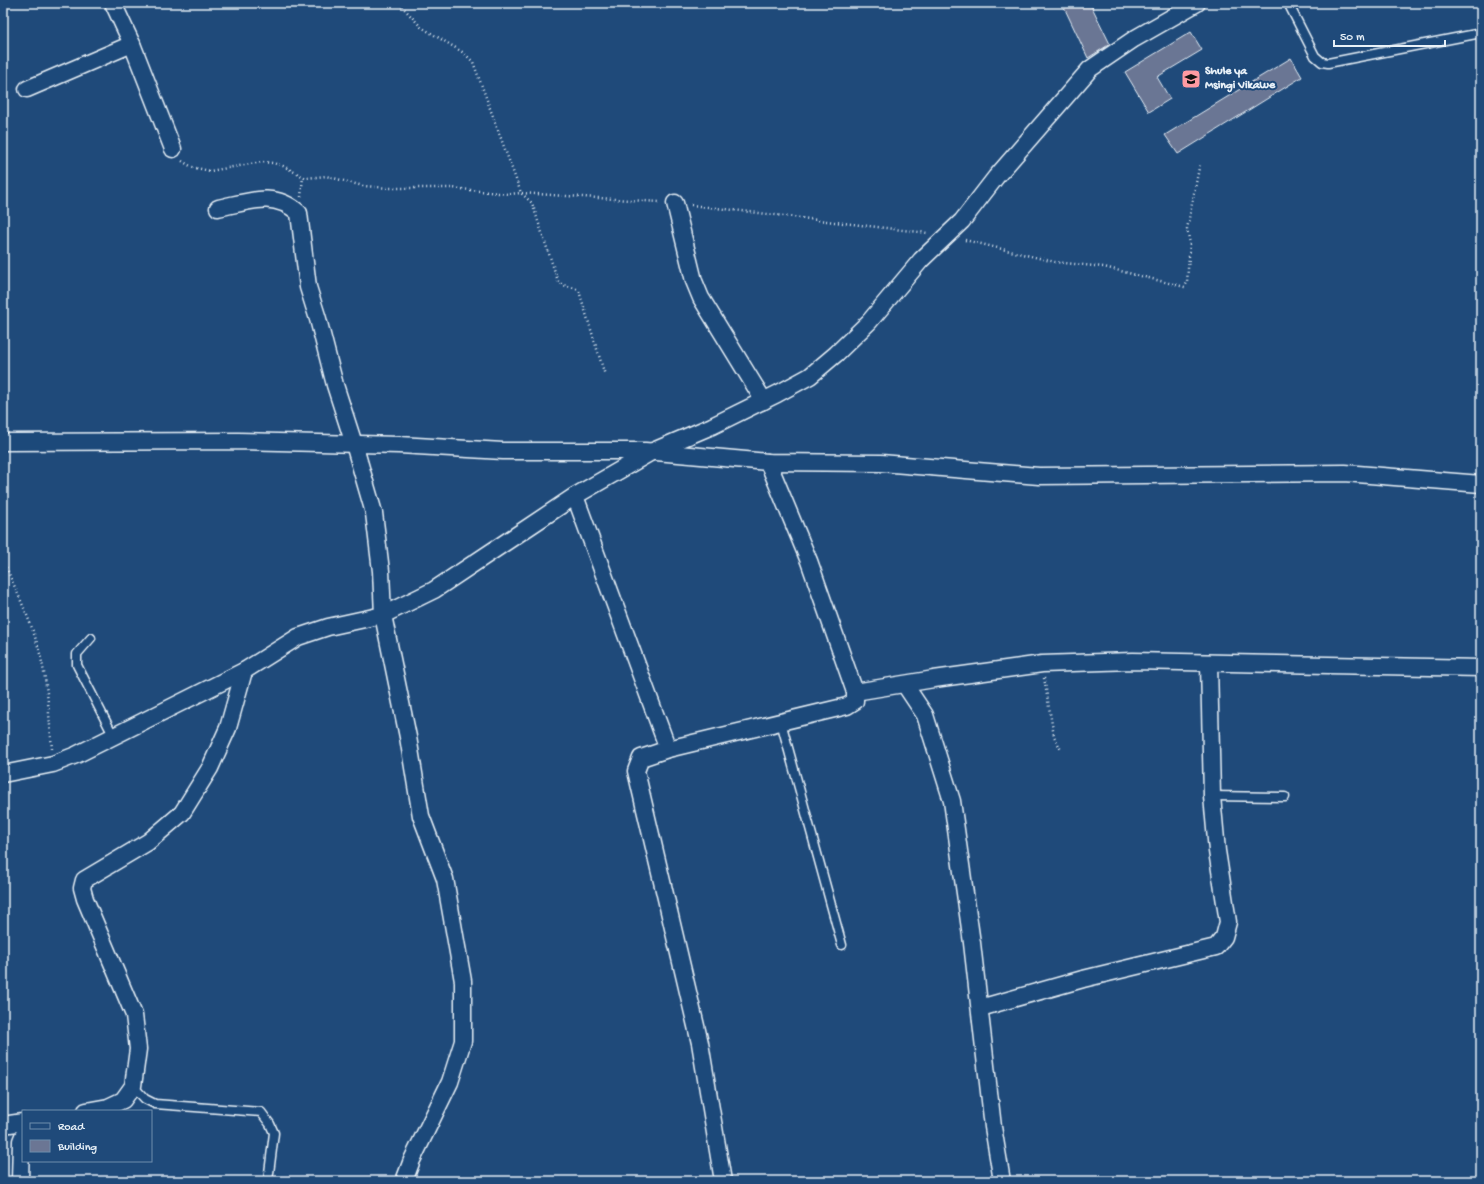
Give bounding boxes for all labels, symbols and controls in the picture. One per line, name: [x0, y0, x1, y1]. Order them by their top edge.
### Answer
scale bar: [1334, 22, 1445, 48]
text: 50 m: [1340, 31, 1365, 45]
place label: Shule ya Msingi Vikawe: [1205, 65, 1276, 93]
school or university icon: Shule ya Msingi Vikawe: [1180, 68, 1202, 90]
legend: [22, 1110, 152, 1162]
text: Road: [58, 1121, 85, 1135]
text: Building: [57, 1141, 97, 1155]

